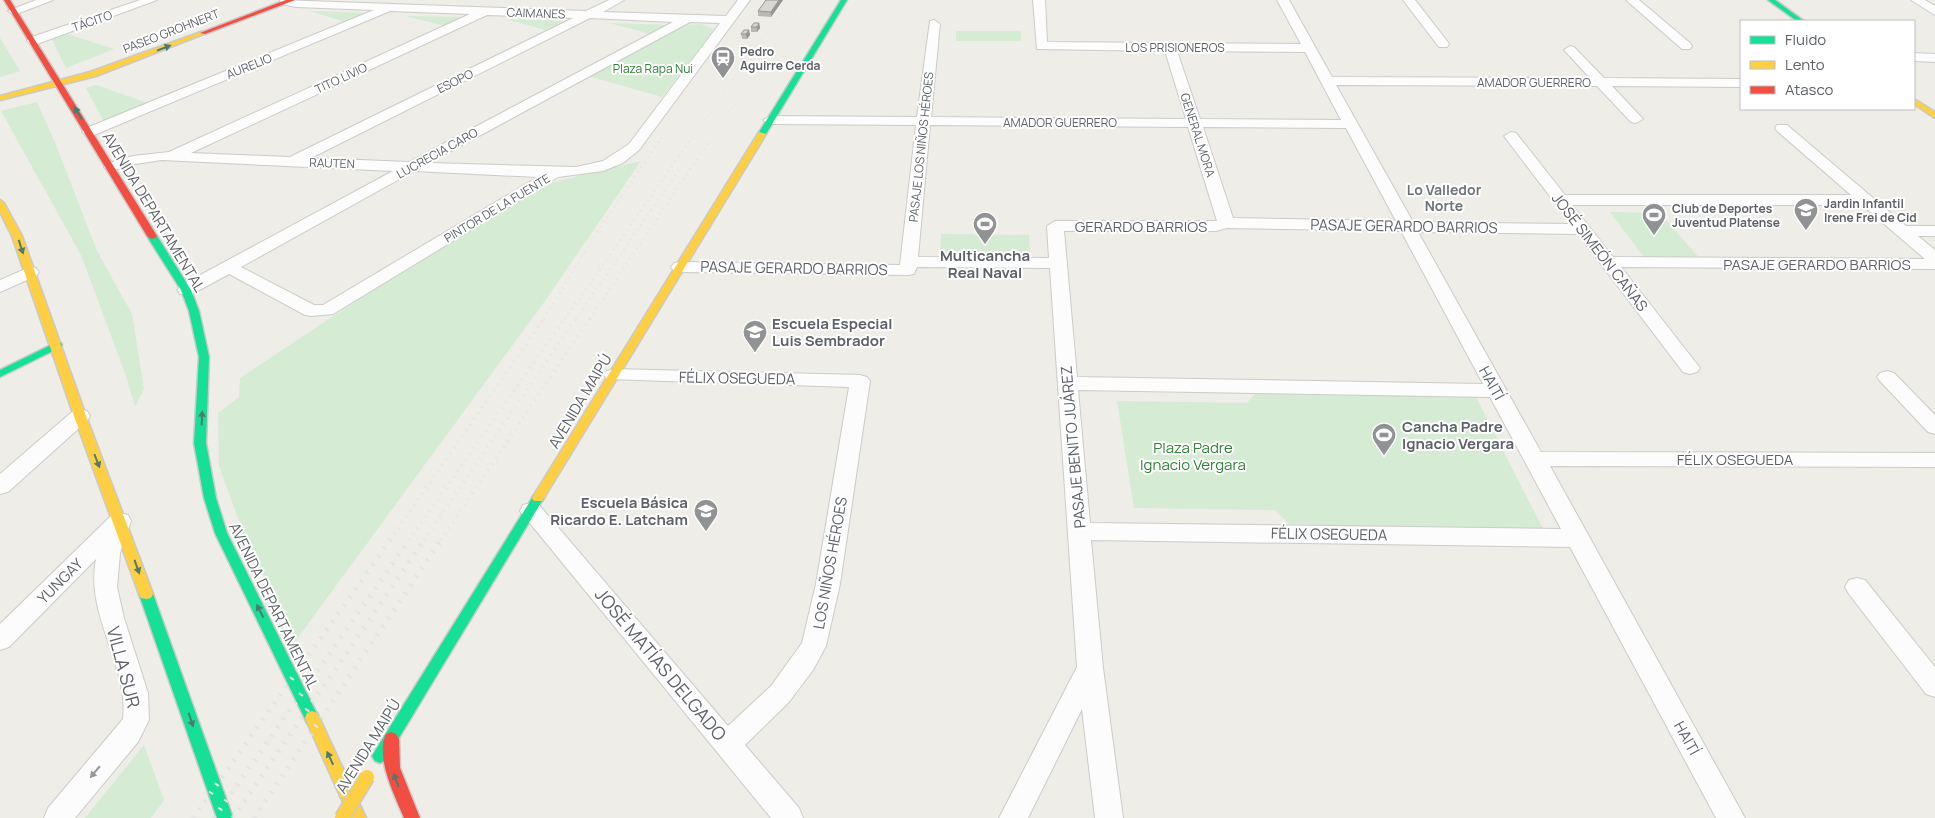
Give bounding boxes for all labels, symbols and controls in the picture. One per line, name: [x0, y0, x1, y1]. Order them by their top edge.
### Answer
street label: CAIMANES: [506, 3, 566, 23]
street label: PASEO GROHNERT: [120, 5, 222, 57]
street label: TÁCITO: [70, 6, 115, 36]
legend: [1740, 20, 1915, 110]
text: Fluido: [1785, 29, 1826, 50]
street label: LOS PRISIONEROS: [1125, 39, 1225, 56]
place label: Pedro Aguirre Cerda: [740, 43, 821, 74]
one-way arrow: [156, 44, 171, 52]
station icon: Pedro Aguirre Cerda: [710, 45, 736, 79]
street label: AURELIO: [224, 49, 275, 83]
text: Lento: [1785, 54, 1825, 75]
street label: TITO LIVIO: [312, 58, 370, 98]
park label: Plaza Rapa Nui: [613, 60, 693, 77]
street label: ESOPO: [434, 65, 476, 97]
street label: PASAJE LOS NIÑOS HÉROES: [905, 71, 937, 223]
street label: AMADOR GUERRERO: [1477, 74, 1591, 91]
text: Atasco: [1785, 79, 1833, 100]
street label: GENERAL MORA: [1176, 91, 1220, 180]
one-way arrow: [73, 107, 82, 120]
street label: AMADOR GUERRERO: [1003, 114, 1117, 131]
street label: LUCRECIA CARO: [393, 123, 481, 182]
street label: AVENIDA DEPARTAMENTAL: [98, 128, 210, 296]
street label: RAUTEN: [309, 154, 355, 172]
street label: PINTOR DE LA FUENTE: [441, 169, 553, 246]
district label: Lo Valledor Norte: [1407, 180, 1482, 215]
street label: JOSÉ SIMEÓN CAÑAS: [1547, 188, 1653, 316]
place label: Jardin Infantil Irene Frei de Cid: [1824, 195, 1917, 226]
school or university icon: Jardin Infantil Irene Frei de Cid: [1793, 197, 1819, 231]
place label: Club de Deportes Juventud Platense: [1672, 200, 1780, 231]
sports icon: Club de Deportes Juventud Platense: [1641, 202, 1667, 236]
sports icon: Multicancha Real Naval: [972, 211, 998, 245]
street label: PASAJE GERARDO BARRIOS: [1310, 214, 1498, 238]
street label: GERARDO BARRIOS: [1075, 216, 1207, 237]
one-way arrow: [17, 240, 25, 255]
place label: Multicancha Real Naval: [940, 245, 1030, 283]
street label: PASAJE GERARDO BARRIOS: [1723, 254, 1911, 275]
street label: PASAJE GERARDO BARRIOS: [700, 256, 888, 280]
place label: Escuela Especial Luis Sembrador: [772, 313, 892, 351]
school or university icon: Escuela Especial Luis Sembrador: [742, 319, 768, 353]
street label: AVENIDA MAIPÚ: [543, 350, 617, 452]
street label: HAITÍ: [1474, 362, 1510, 404]
street label: PASAJE BENITO JUÁREZ: [1055, 365, 1091, 529]
street label: FÉLIX OSEGUEDA: [679, 366, 796, 390]
one-way arrow: [198, 409, 206, 425]
place label: Cancha Padre Ignacio Vergara: [1402, 416, 1514, 454]
sports icon: Cancha Padre Ignacio Vergara: [1371, 422, 1397, 456]
park label: Plaza Padre Ignacio Vergara: [1140, 437, 1246, 475]
street label: FÉLIX OSEGUEDA: [1677, 449, 1794, 470]
one-way arrow: [94, 454, 102, 468]
place label: Escuela Básica Ricardo E. Latcham: [550, 492, 688, 530]
street label: LOS NIÑOS HÉROES: [808, 495, 852, 631]
school or university icon: Escuela Básica Ricardo E. Latcham: [693, 498, 719, 532]
street label: AVENIDA DEPARTAMENTAL: [224, 519, 324, 693]
street label: FÉLIX OSEGUEDA: [1271, 522, 1388, 546]
street label: YUNGAY: [33, 553, 88, 608]
one-way arrow: [133, 560, 141, 575]
street label: JOSÉ MATÍAS DELGADO: [590, 583, 732, 745]
one-way arrow: [256, 604, 264, 618]
street label: VILLA SUR: [102, 624, 146, 710]
street label: AVENIDA MAIPÚ: [331, 695, 405, 797]
one-way arrow: [188, 713, 196, 728]
street label: HAITÍ: [1669, 717, 1705, 759]
one-way arrow: [326, 751, 334, 765]
one-way arrow: [90, 766, 101, 779]
one-way arrow: [392, 772, 399, 787]

